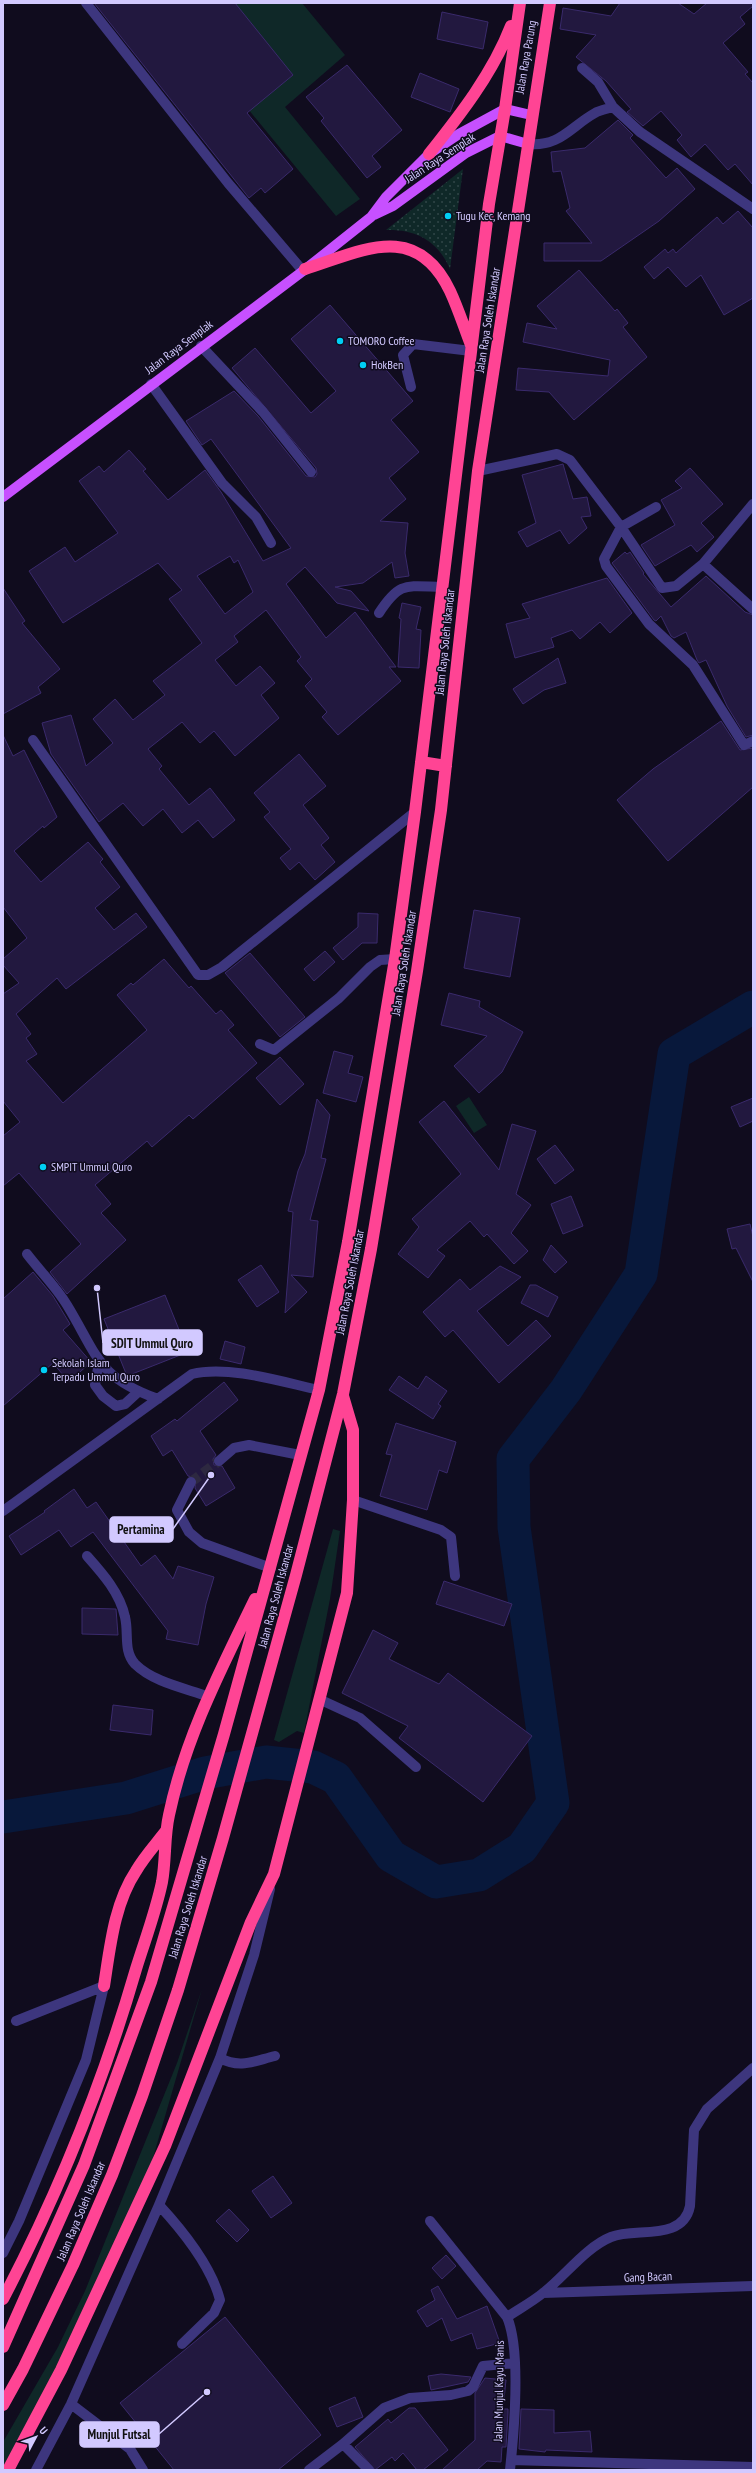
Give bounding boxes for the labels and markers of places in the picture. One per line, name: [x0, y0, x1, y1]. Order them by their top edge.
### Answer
place label: Tugu Kec, Kemang: [456, 208, 531, 223]
marker: Tugu Kec, Kemang: [443, 211, 453, 221]
place label: TOMORO Coffee: [348, 333, 414, 348]
marker: TOMORO Coffee: [335, 336, 345, 346]
place label: HokBen: [371, 357, 403, 372]
marker: HokBen: [358, 360, 368, 370]
place label: SMPIT Ummul Quro: [51, 1159, 132, 1174]
marker: SMPIT Ummul Quro: [38, 1162, 48, 1172]
callout: SDIT Ummul Quro: [103, 1330, 202, 1355]
place label: Sekolah Islam Terpadu Ummul Quro: [52, 1355, 140, 1384]
marker: Sekolah Islam Terpadu Ummul Quro: [39, 1365, 49, 1375]
callout: Pertamina: [110, 1517, 173, 1542]
callout: Munjul Futsal: [80, 2422, 159, 2447]

